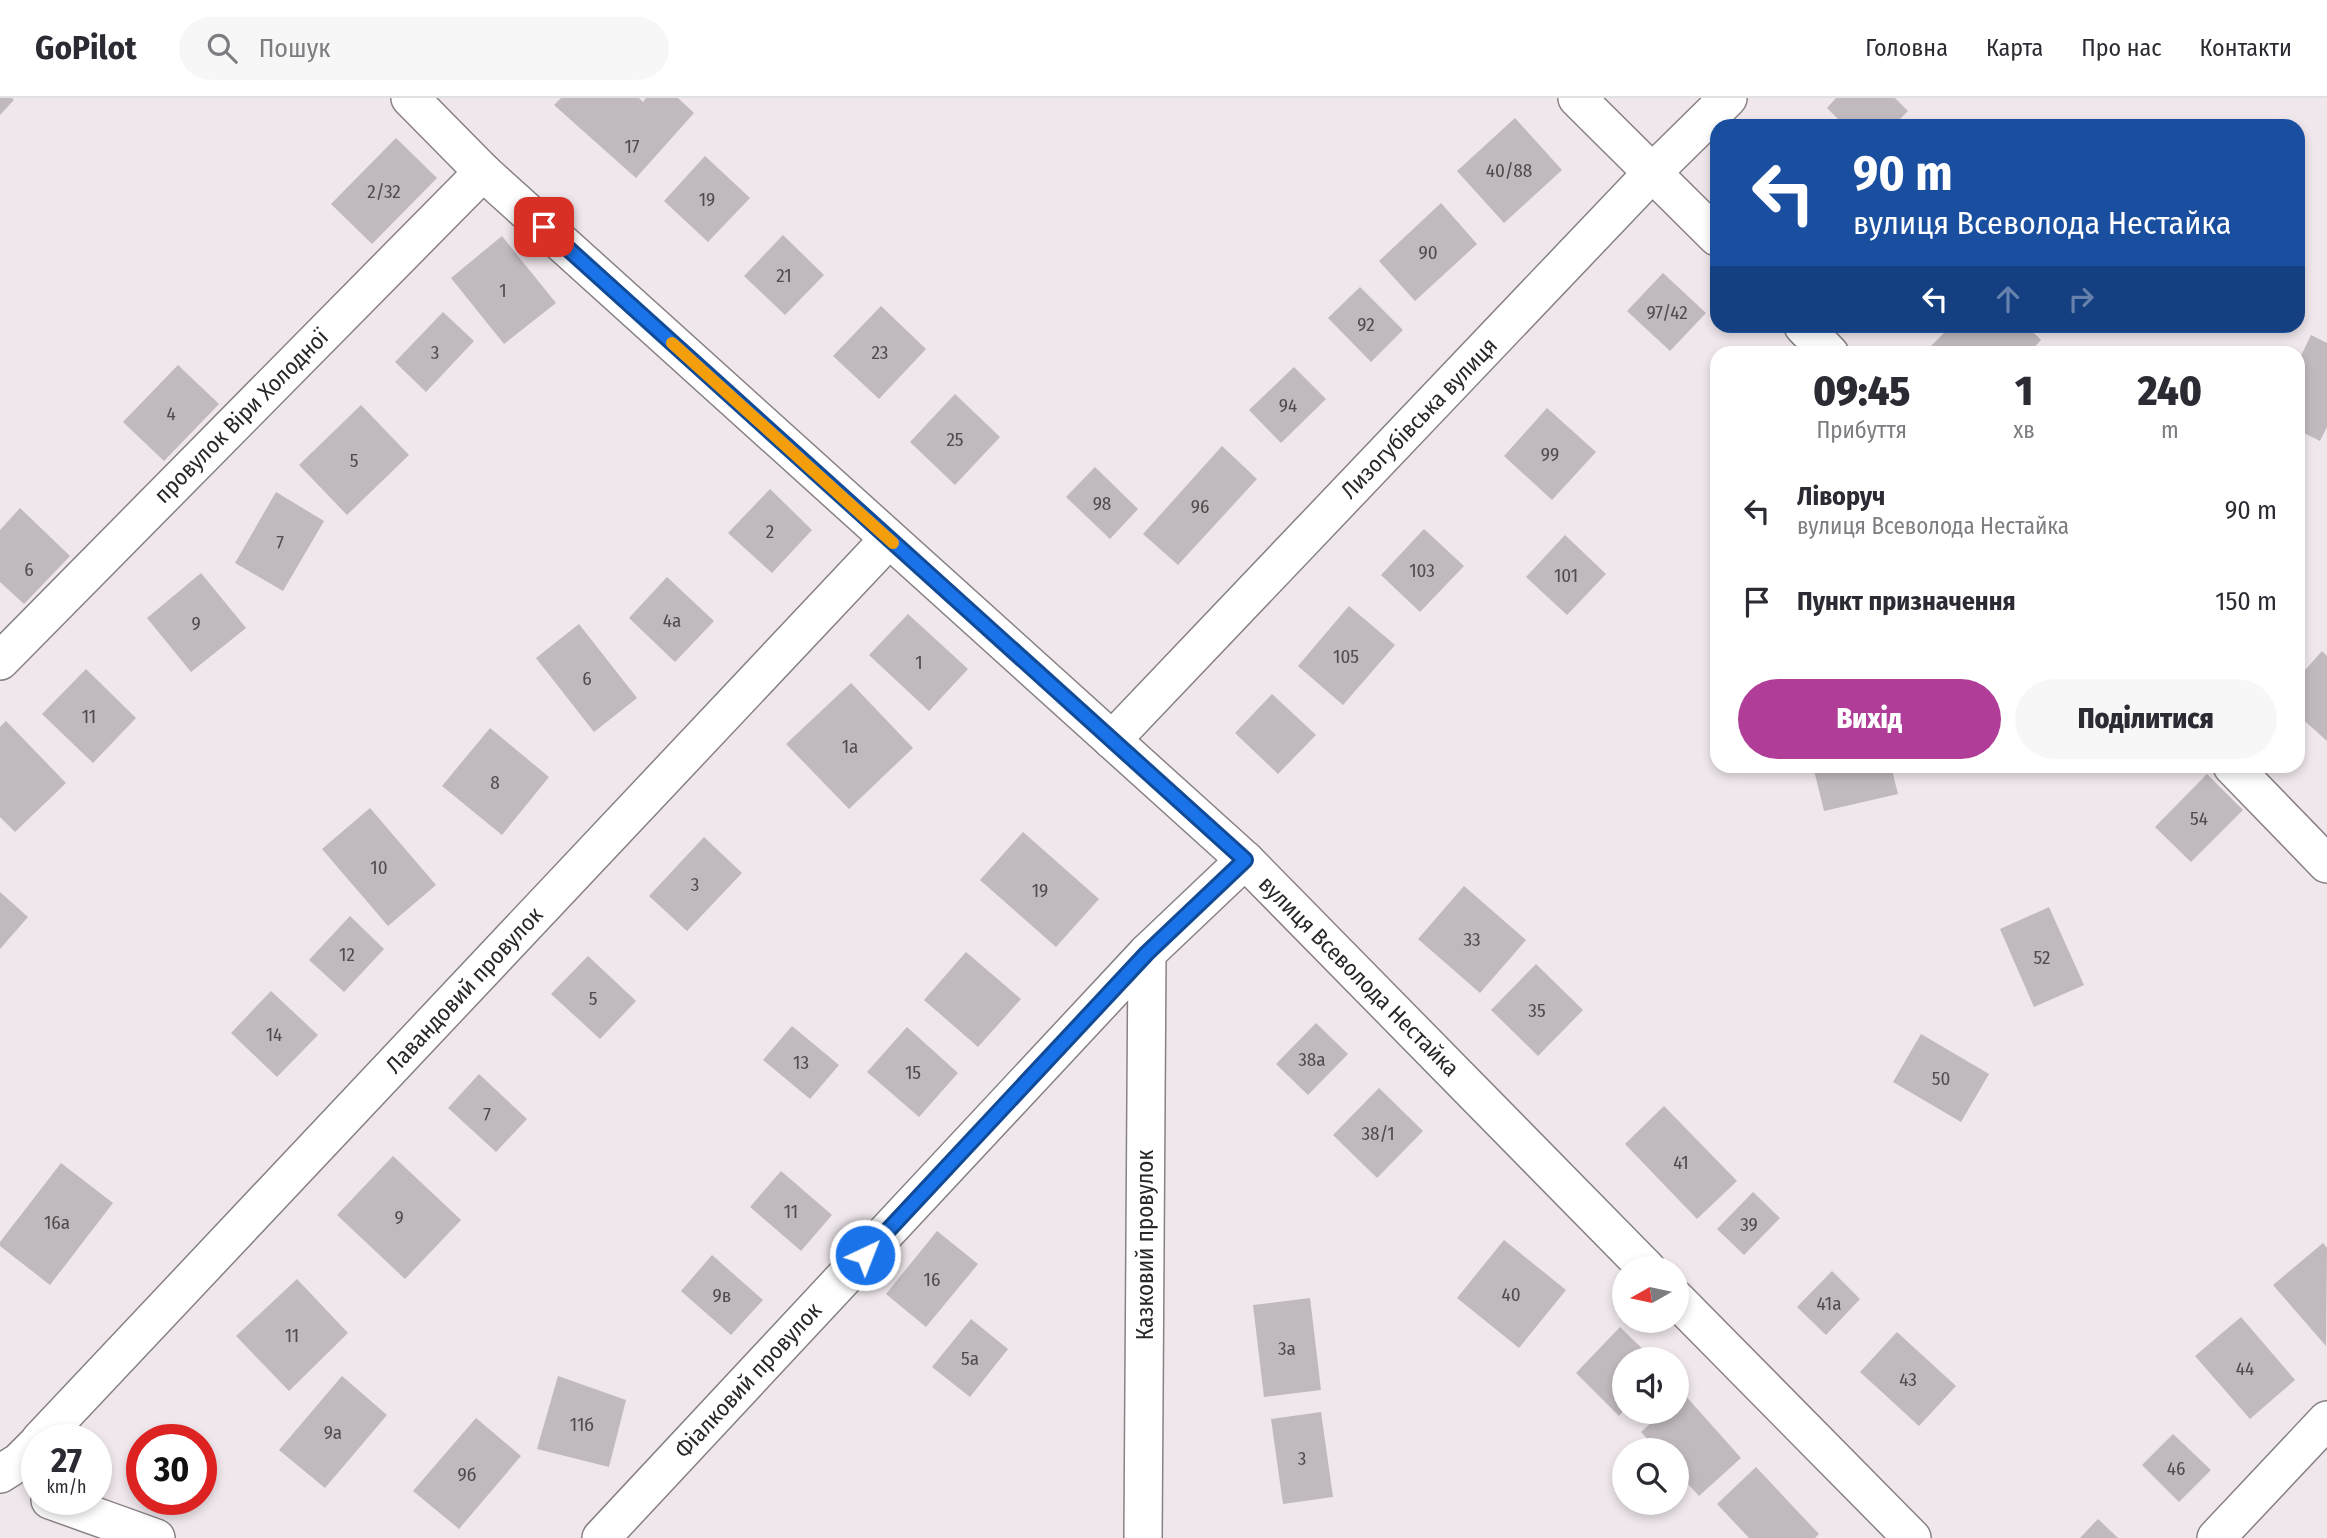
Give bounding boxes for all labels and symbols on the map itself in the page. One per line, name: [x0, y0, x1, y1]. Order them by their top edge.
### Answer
house number: 17: [624, 135, 640, 158]
house number: 40/88: [1486, 159, 1532, 182]
house number: 2/32: [367, 180, 401, 203]
house number: 19: [699, 188, 715, 211]
pin: [514, 197, 574, 257]
house number: 90: [1418, 241, 1438, 264]
house number: 21: [776, 264, 792, 287]
house number: 1: [499, 279, 507, 302]
house number: 97/42: [1646, 301, 1688, 324]
house number: 92: [1357, 313, 1375, 336]
street label: провулок Віри Холодної: [148, 322, 335, 509]
street label: Лизогубівська вулиця: [1335, 332, 1503, 504]
house number: 3: [431, 341, 439, 364]
house number: 23: [872, 341, 888, 364]
house number: 94: [1279, 394, 1297, 417]
house number: 4: [166, 402, 176, 425]
house number: 25: [946, 428, 964, 451]
house number: 99: [1541, 443, 1559, 466]
house number: 5: [350, 449, 358, 472]
house number: 98: [1093, 492, 1111, 515]
house number: 96: [1191, 495, 1209, 518]
house number: 2: [766, 520, 774, 543]
house number: 7: [276, 531, 284, 554]
house number: 6: [24, 558, 34, 581]
house number: 103: [1409, 559, 1435, 582]
house number: 101: [1554, 564, 1578, 587]
house number: 4а: [663, 609, 681, 632]
house number: 9: [191, 612, 201, 635]
house number: 105: [1333, 645, 1359, 668]
house number: 1: [915, 651, 923, 674]
house number: 6: [582, 667, 592, 690]
house number: 11: [82, 705, 96, 728]
house number: 1а: [842, 735, 858, 758]
house number: 8: [490, 771, 500, 794]
house number: 54: [2190, 807, 2208, 830]
house number: 10: [370, 856, 388, 879]
street label: вулиця Всеволода Нестайка: [1253, 870, 1465, 1082]
house number: 3: [691, 873, 699, 896]
house number: 19: [1032, 879, 1048, 902]
street label: Лавандовий провулок: [380, 901, 549, 1079]
house number: 33: [1463, 928, 1481, 951]
house number: 12: [339, 943, 355, 966]
house number: 52: [2034, 946, 2050, 969]
house number: 5: [589, 987, 597, 1010]
house number: 35: [1528, 999, 1546, 1022]
house number: 14: [266, 1023, 282, 1046]
house number: 38а: [1298, 1048, 1326, 1071]
house number: 13: [793, 1051, 809, 1074]
house number: 15: [905, 1061, 921, 1084]
house number: 50: [1932, 1067, 1950, 1090]
house number: 7: [483, 1103, 491, 1126]
house number: 38/1: [1361, 1122, 1395, 1145]
street label: Казковий провулок: [1131, 1150, 1159, 1340]
house number: 41: [1673, 1151, 1689, 1174]
house number: 11: [784, 1200, 798, 1223]
house number: 9: [394, 1206, 404, 1229]
house number: 16а: [44, 1211, 70, 1234]
house number: 39: [1740, 1213, 1758, 1236]
position arrow: [828, 1218, 902, 1292]
north arrow: [1612, 1256, 1689, 1334]
house number: 16: [924, 1268, 940, 1291]
house number: 40: [1501, 1283, 1521, 1306]
house number: 9в: [713, 1284, 731, 1307]
house number: 41а: [1817, 1292, 1841, 1315]
street label: Фіалковий провулок: [669, 1296, 827, 1464]
house number: 11: [285, 1324, 299, 1347]
house number: 3а: [1278, 1337, 1296, 1360]
house number: 5а: [961, 1347, 979, 1370]
house number: 44: [2236, 1357, 2254, 1380]
house number: 43: [1899, 1368, 1917, 1391]
house number: 11б: [570, 1413, 594, 1436]
house number: 9а: [324, 1421, 342, 1444]
speed limit sign: 30: [126, 1424, 217, 1515]
house number: 3: [1298, 1447, 1306, 1470]
house number: 46: [2167, 1457, 2185, 1480]
house number: 9б: [457, 1463, 477, 1486]

